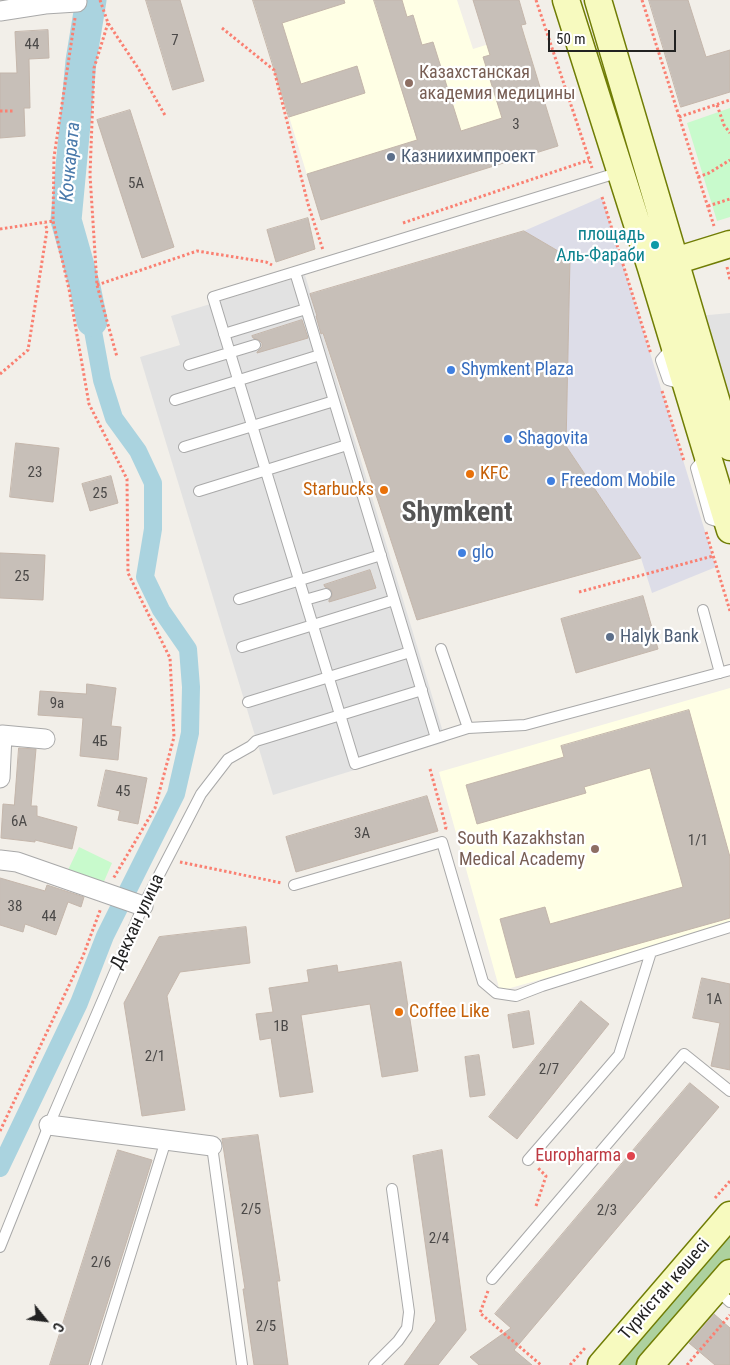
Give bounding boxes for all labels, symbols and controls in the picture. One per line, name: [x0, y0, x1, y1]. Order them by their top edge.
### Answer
scale bar: [550, 20, 678, 52]
text: 50 m: [556, 30, 586, 48]
house number: 7: [171, 32, 179, 50]
house number: 44: [25, 36, 39, 54]
place label: Казахстанская академия медицины: [419, 62, 575, 104]
marker: Казахстанская академия медицины: [403, 77, 415, 89]
house number: 3: [512, 116, 520, 134]
water label: Кочкарата: [56, 121, 86, 203]
place label: Казниихимпроект: [401, 146, 536, 168]
marker: Казниихимпроект: [385, 151, 397, 163]
house number: 5А: [128, 175, 144, 193]
place label: площадь Аль-Фараби: [556, 224, 645, 266]
marker: площадь Аль-Фараби: [649, 239, 661, 251]
place label: Shymkent Plaza: [461, 359, 574, 381]
marker: Shymkent Plaza: [445, 364, 457, 376]
place label: Shagovita: [518, 428, 588, 450]
marker: Shagovita: [502, 433, 514, 445]
place label: KFC: [480, 463, 509, 485]
house number: 23: [28, 464, 42, 482]
marker: KFC: [464, 468, 476, 480]
place label: Freedom Mobile: [561, 470, 675, 492]
marker: Freedom Mobile: [545, 475, 557, 487]
place label: Starbucks: [303, 479, 374, 501]
marker: Starbucks: [378, 484, 390, 496]
house number: 25: [93, 485, 107, 503]
district label: Shymkent: [401, 497, 513, 531]
place label: glo: [472, 542, 494, 564]
marker: glo: [456, 547, 468, 559]
house number: 25: [15, 568, 29, 586]
place label: Halyk Bank: [620, 626, 699, 648]
marker: Halyk Bank: [604, 631, 616, 643]
house number: 9а: [50, 695, 64, 713]
house number: 4Б: [92, 733, 108, 751]
house number: 45: [116, 783, 130, 801]
house number: 6А: [11, 813, 27, 831]
house number: 3А: [354, 825, 370, 843]
place label: South Kazakhstan Medical Academy: [457, 828, 585, 871]
house number: 1/1: [688, 832, 708, 850]
marker: South Kazakhstan Medical Academy: [589, 843, 601, 855]
street label: Декхан улица: [107, 871, 169, 973]
house number: 38: [8, 898, 22, 916]
house number: 44: [42, 908, 56, 926]
house number: 1А: [706, 991, 722, 1009]
place label: Coffee Like: [409, 1001, 489, 1023]
marker: Coffee Like: [393, 1006, 405, 1018]
house number: 1В: [273, 1018, 289, 1036]
house number: 2/1: [145, 1048, 165, 1066]
house number: 2/7: [539, 1061, 559, 1079]
place label: Europharma: [535, 1145, 621, 1167]
marker: Europharma: [625, 1150, 637, 1162]
house number: 2/5: [241, 1201, 261, 1219]
house number: 2/3: [597, 1202, 617, 1220]
house number: 2/4: [429, 1230, 449, 1248]
street label: Түркістан көшесі: [615, 1235, 715, 1345]
house number: 2/6: [91, 1254, 111, 1272]
north arrow: [20, 1295, 70, 1345]
house number: 2/5: [256, 1318, 276, 1336]
text: С: [49, 1320, 67, 1335]

